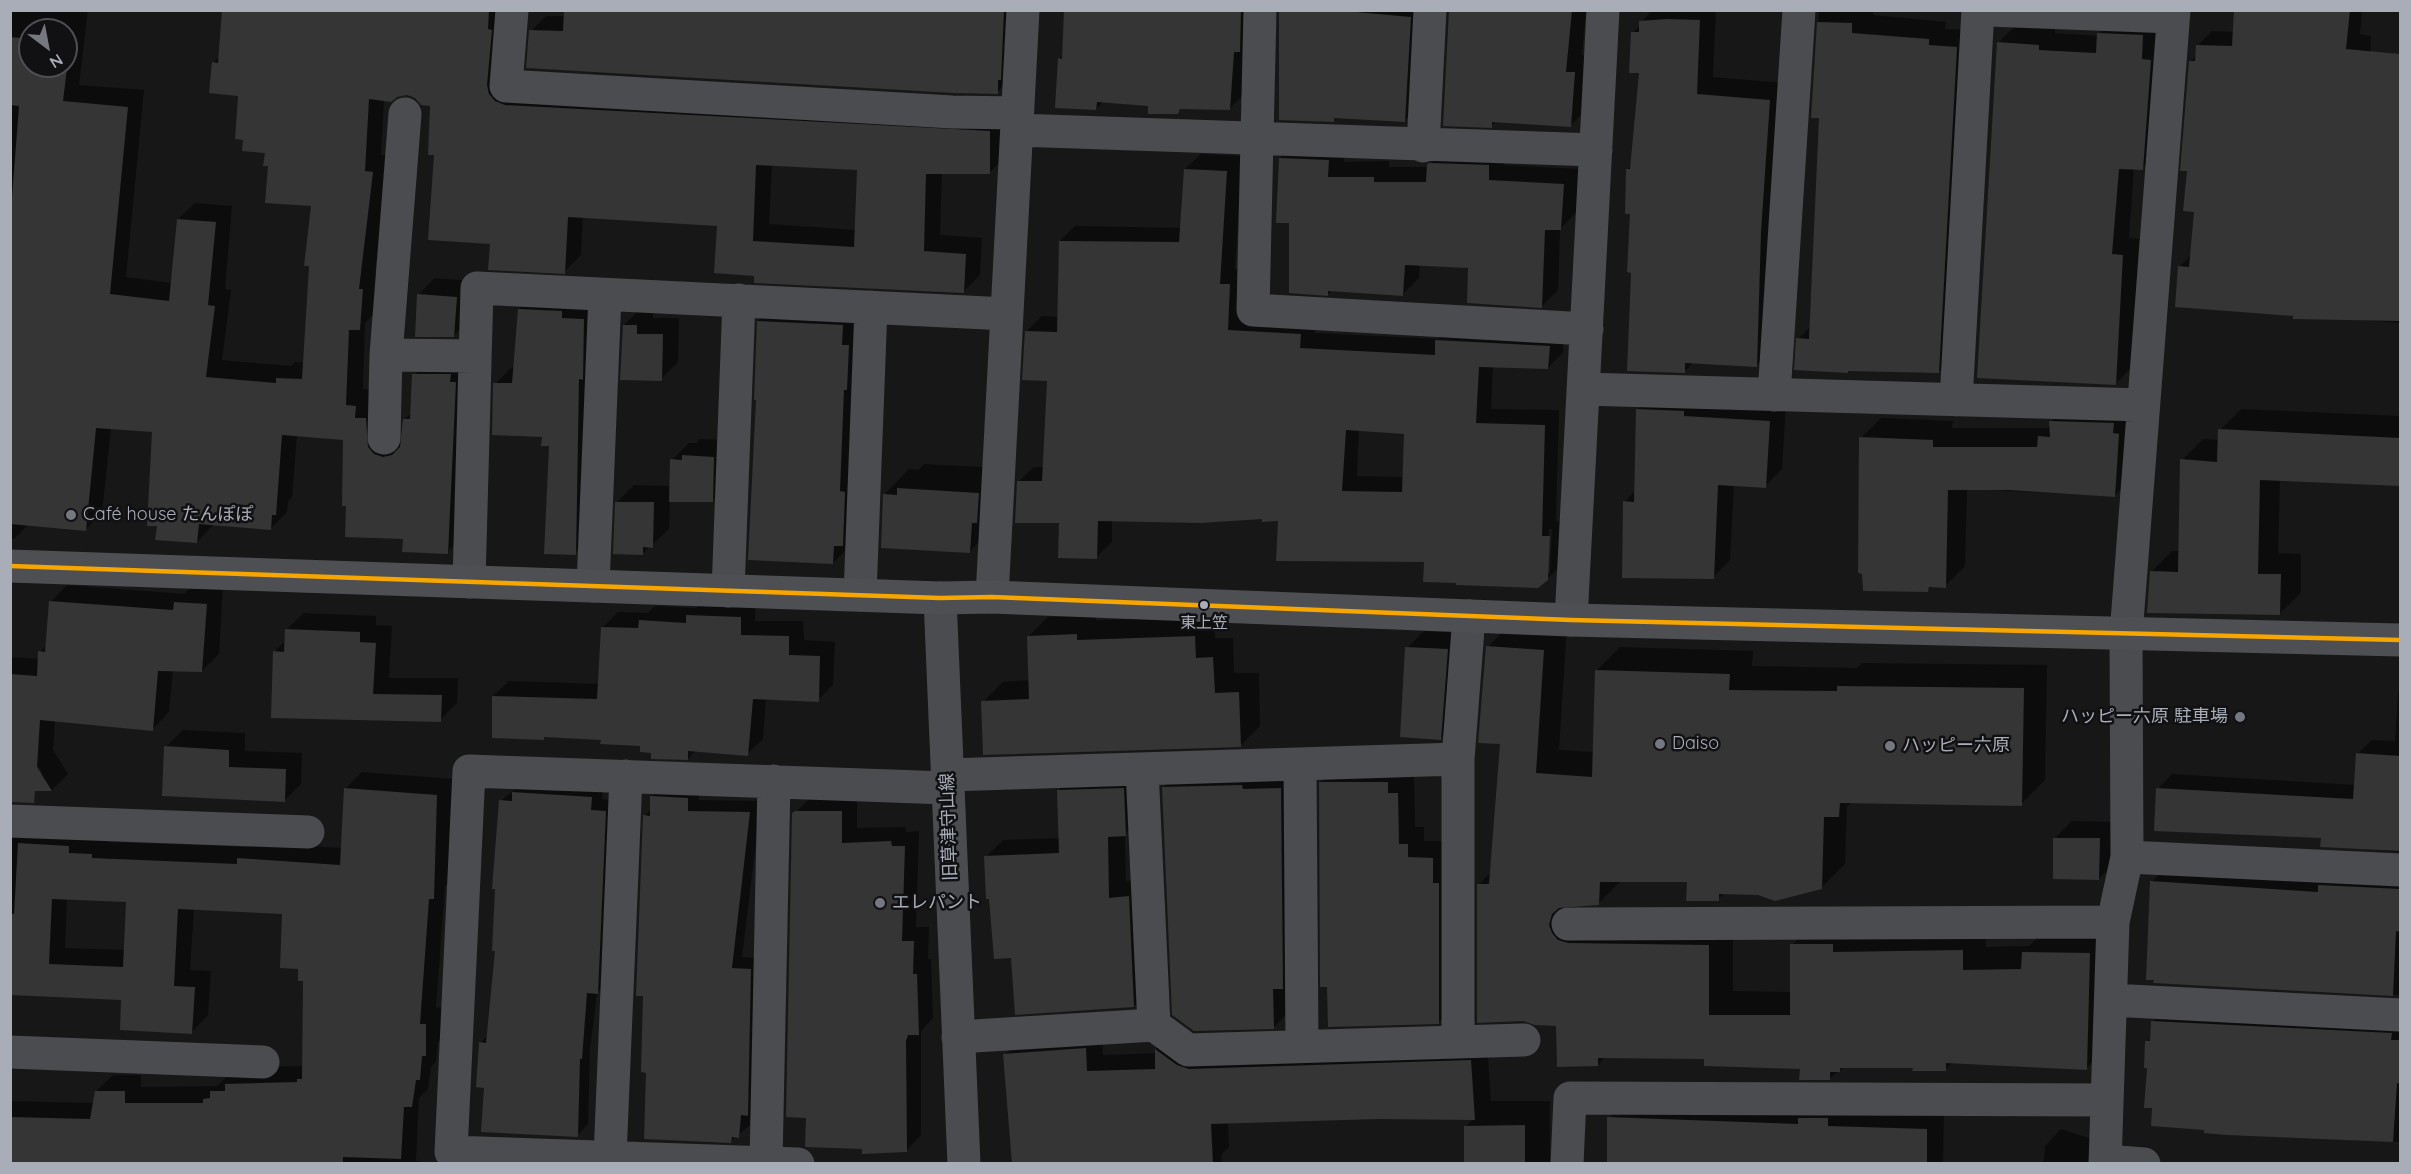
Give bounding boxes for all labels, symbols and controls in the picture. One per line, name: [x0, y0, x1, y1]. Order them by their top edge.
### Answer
north arrow: [18, 18, 78, 78]
text: N: [46, 50, 67, 73]
place label: Café house たんぽぽ: [83, 504, 253, 526]
marker: Café house たんぽぽ: [64, 508, 78, 522]
marker: 東上笠: [1198, 599, 1210, 611]
place label: 東上笠: [1180, 613, 1228, 633]
place label: ハッピー六原 駐車場: [2061, 706, 2228, 728]
marker: ハッピー六原 駐車場: [2233, 710, 2247, 724]
place label: Daiso: [1672, 733, 1719, 755]
place label: ハッピー六原: [1902, 735, 2010, 757]
marker: Daiso: [1653, 737, 1667, 751]
marker: ハッピー六原: [1883, 739, 1897, 753]
street label: 旧草津守山線: [936, 773, 962, 881]
place label: エレパント: [892, 892, 982, 914]
marker: エレパント: [873, 896, 887, 910]

